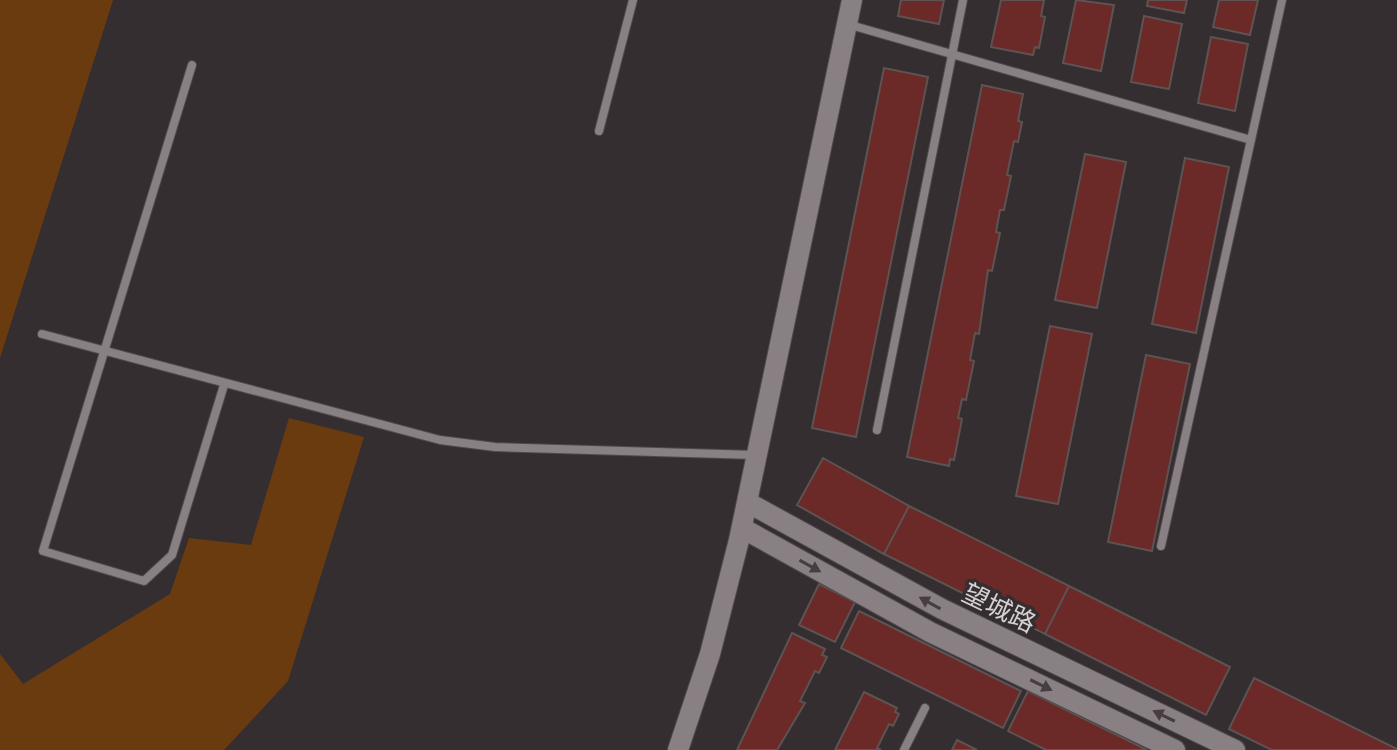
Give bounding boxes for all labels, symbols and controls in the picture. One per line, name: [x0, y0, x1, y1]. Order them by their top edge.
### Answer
one-way arrow: [799, 559, 821, 573]
street label: 望城路: [957, 577, 1041, 639]
one-way arrow: [919, 596, 942, 610]
one-way arrow: [1030, 679, 1053, 692]
one-way arrow: [1153, 709, 1176, 723]

